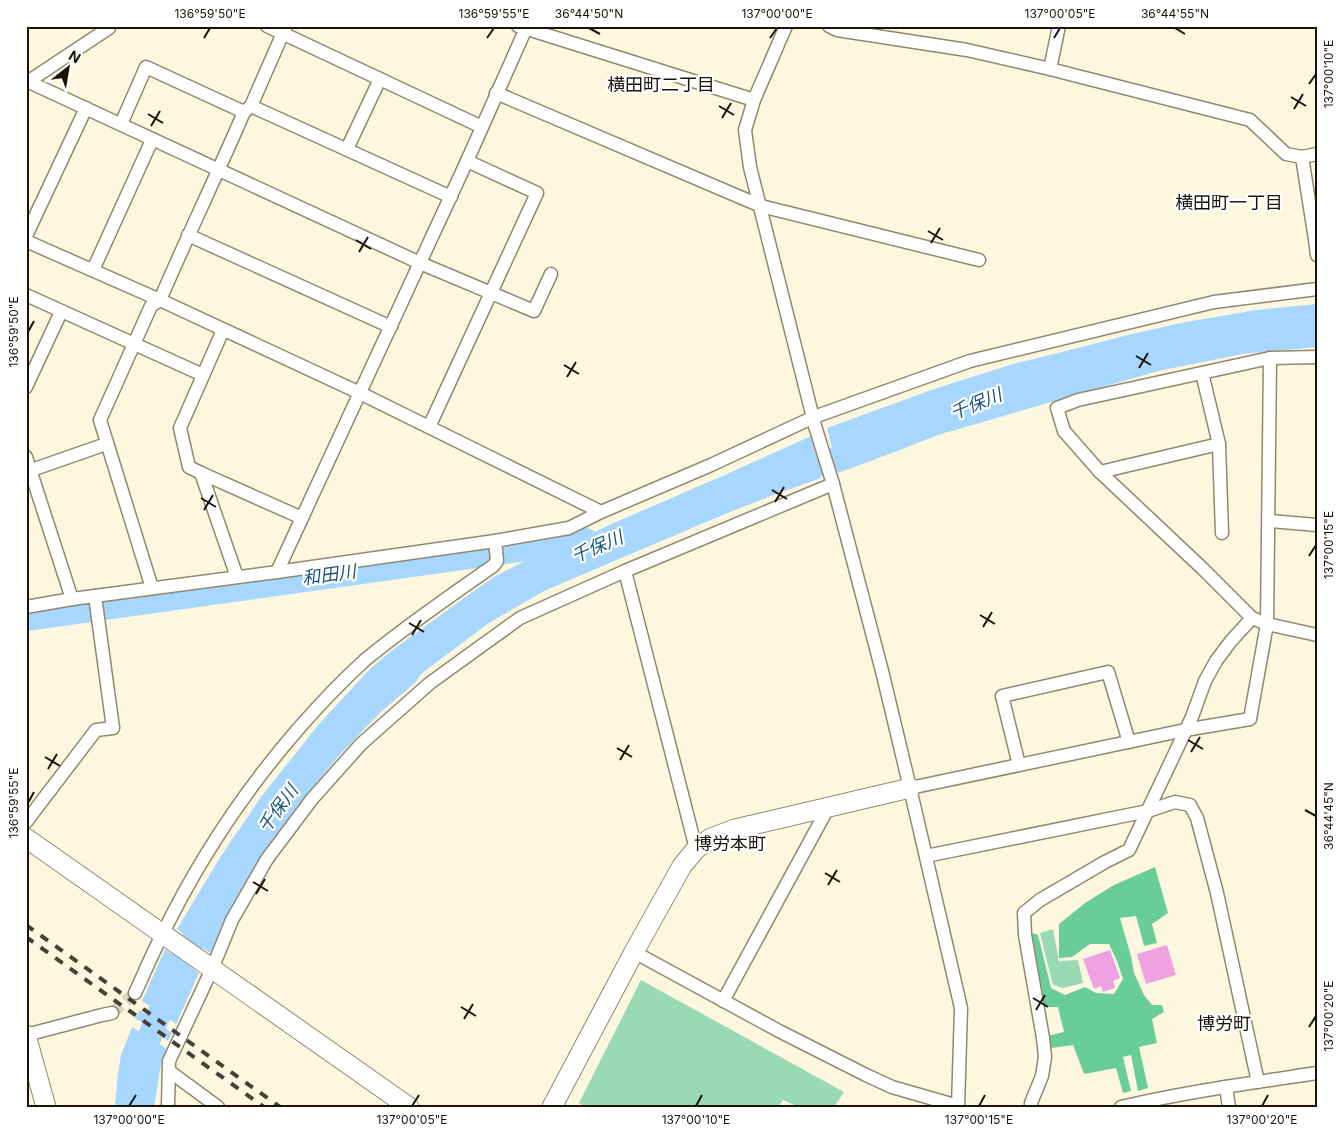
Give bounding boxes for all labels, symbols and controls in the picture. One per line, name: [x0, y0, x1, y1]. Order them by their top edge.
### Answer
text: 136°59'50"E: [174, 6, 246, 21]
text: 136°59'55"E: [459, 6, 529, 21]
text: 36°44'50"N: [555, 6, 623, 21]
text: 137°00'00"E: [741, 6, 813, 21]
text: 137°00'05"E: [1025, 6, 1095, 21]
text: 36°44'55"N: [1141, 6, 1209, 21]
text: 137°00'10"E: [1321, 40, 1336, 108]
north arrow: [42, 42, 92, 92]
text: N: [66, 46, 84, 66]
district label: 横田町二丁目: [607, 74, 715, 95]
district label: 横田町一丁目: [1175, 192, 1283, 213]
text: 136°59'50"E: [6, 296, 21, 368]
water label: 千保川: [947, 383, 1007, 423]
text: 137°00'15"E: [1321, 511, 1336, 579]
water label: 千保川: [568, 526, 628, 567]
water label: 和田川: [301, 560, 359, 589]
text: 136°59'55"E: [6, 768, 21, 838]
water label: 千保川: [253, 779, 303, 837]
text: 36°44'45"N: [1321, 782, 1336, 850]
district label: 博労本町: [694, 833, 766, 854]
text: 137°00'20"E: [1321, 981, 1336, 1051]
district label: 博労町: [1197, 1013, 1251, 1034]
text: 137°00'00"E: [93, 1112, 165, 1127]
text: 137°00'05"E: [377, 1112, 447, 1127]
text: 137°00'10"E: [662, 1112, 730, 1127]
text: 137°00'15"E: [945, 1112, 1013, 1127]
text: 137°00'20"E: [1227, 1112, 1297, 1127]

